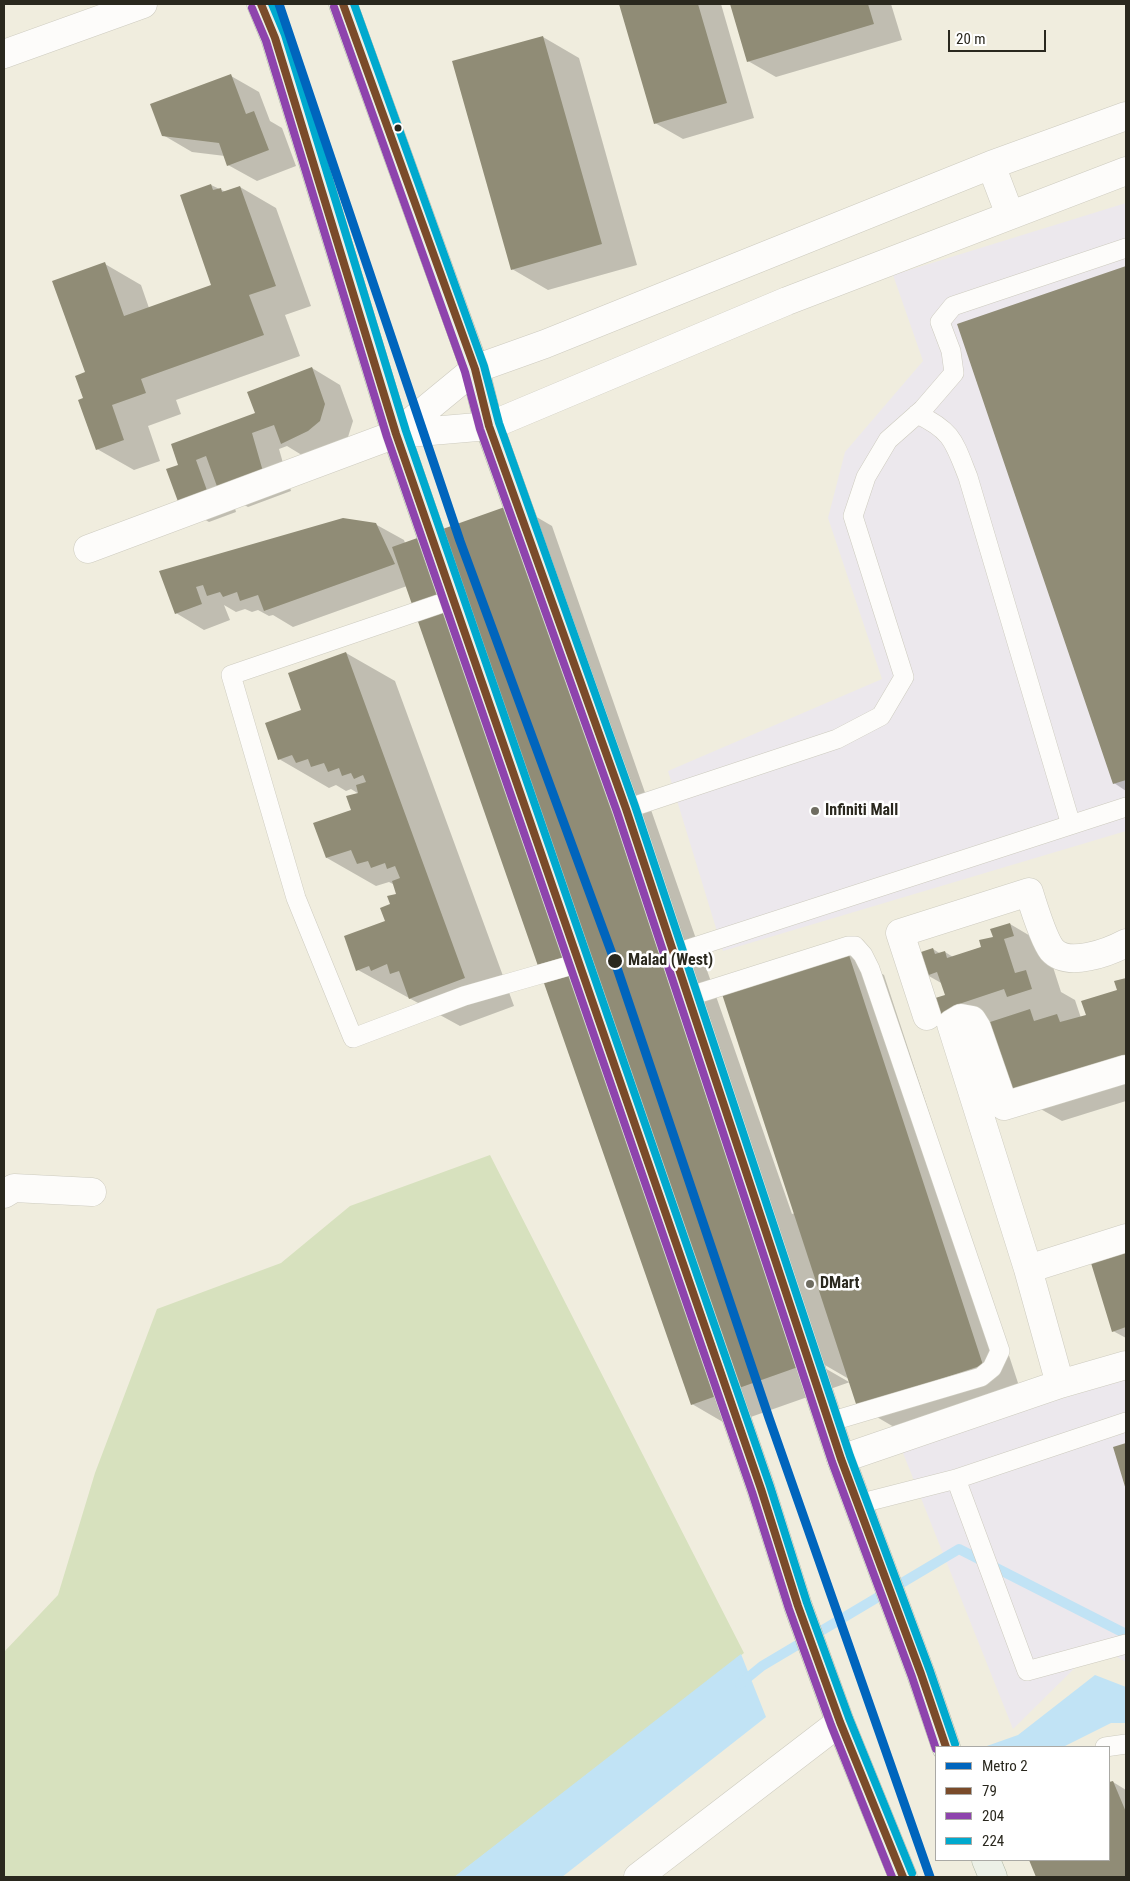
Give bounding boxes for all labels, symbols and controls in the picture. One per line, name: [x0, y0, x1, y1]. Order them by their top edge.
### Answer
scale bar: [950, 20, 1048, 52]
text: 20 m: [956, 30, 986, 48]
unlabelled marker: [393, 123, 403, 133]
place label: Infiniti Mall: [825, 801, 898, 821]
marker: Infiniti Mall: [809, 805, 821, 817]
place label: Malad (West): [628, 951, 713, 971]
marker: Malad (West): [606, 952, 624, 970]
place label: DMart: [820, 1274, 859, 1294]
marker: DMart: [804, 1278, 816, 1290]
legend: [935, 1746, 1110, 1861]
text: Metro 2: [982, 1757, 1028, 1775]
text: 79: [982, 1782, 997, 1800]
text: 204: [982, 1807, 1004, 1825]
text: 224: [982, 1832, 1004, 1850]

